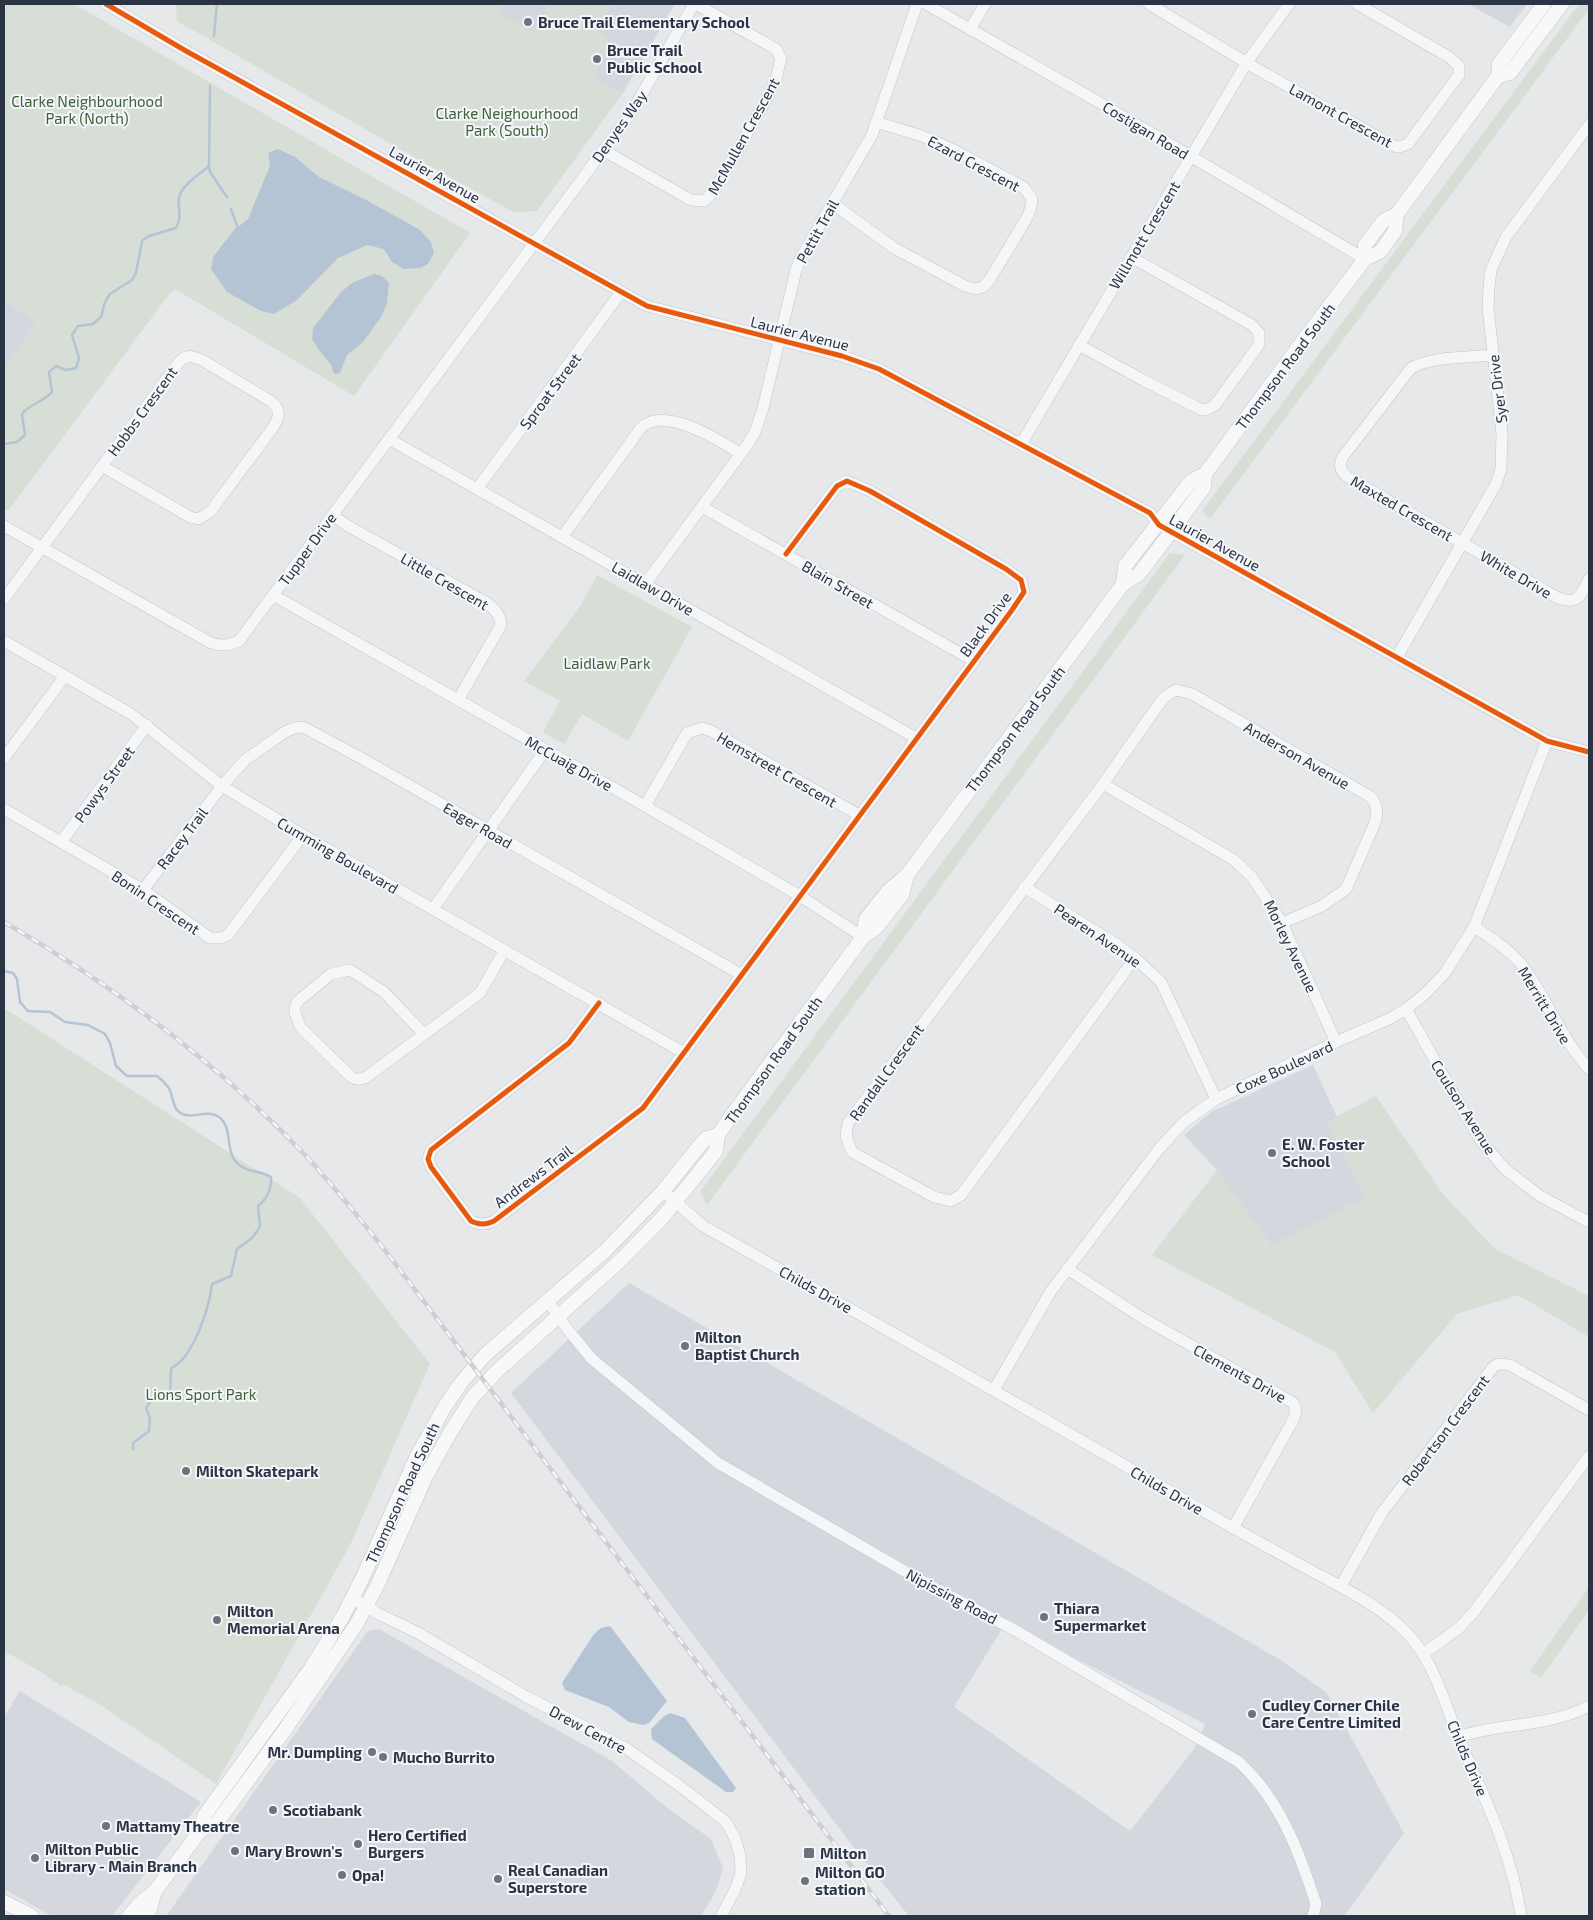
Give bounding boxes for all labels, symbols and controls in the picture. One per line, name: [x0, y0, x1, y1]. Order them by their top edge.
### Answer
place label: Bruce Trail Elementary School: [538, 13, 750, 32]
marker: Bruce Trail Elementary School: [522, 16, 534, 28]
place label: Bruce Trail Public School: [607, 41, 702, 76]
marker: Bruce Trail Public School: [591, 53, 603, 65]
street label: McMullen Crescent: [703, 74, 783, 198]
street label: Lamont Crescent: [1286, 79, 1396, 151]
street label: Denyes Way: [588, 87, 650, 165]
park label: Clarke Neighbourhood Park (North): [11, 92, 163, 127]
street label: Costigan Road: [1100, 97, 1192, 163]
park label: Clarke Neighourhood Park (South): [436, 104, 578, 139]
street label: Ezard Crescent: [925, 131, 1023, 195]
street label: Laurier Avenue: [386, 142, 484, 206]
street label: Willmott Crescent: [1105, 177, 1184, 292]
street label: Pettit Trail: [792, 195, 842, 266]
street label: Thompson Road South: [1232, 299, 1338, 433]
street label: Laurier Avenue: [749, 312, 851, 354]
street label: Sproat Street: [516, 349, 585, 433]
street label: Syer Drive: [1484, 354, 1510, 424]
street label: Hobbs Crescent: [103, 362, 181, 459]
street label: Maxted Crescent: [1348, 472, 1456, 545]
street label: Tupper Drive: [274, 509, 340, 589]
street label: Laurier Avenue: [1166, 510, 1264, 574]
street label: White Drive: [1477, 546, 1555, 602]
street label: Little Crescent: [398, 549, 492, 614]
street label: Blain Street: [799, 556, 877, 612]
street label: Laidlaw Drive: [609, 557, 697, 619]
street label: Black Drive: [955, 588, 1015, 660]
park label: Laidlaw Park: [563, 654, 651, 672]
street label: Thompson Road South: [962, 662, 1068, 796]
street label: Anderson Avenue: [1241, 717, 1353, 793]
street label: Hemstreet Crescent: [714, 727, 840, 811]
street label: McCuaig Drive: [522, 732, 616, 794]
street label: Powys Street: [70, 742, 138, 826]
street label: Eager Road: [440, 798, 516, 852]
street label: Racey Trail: [153, 803, 212, 873]
street label: Cumming Boulevard: [274, 813, 402, 897]
street label: Bonin Crescent: [109, 866, 204, 938]
street label: Morley Avenue: [1261, 897, 1321, 995]
street label: Pearen Avenue: [1051, 899, 1145, 971]
street label: Merritt Drive: [1515, 963, 1575, 1047]
street label: Thompson Road South: [721, 992, 825, 1128]
street label: Randall Crescent: [845, 1020, 927, 1124]
street label: Coxe Boulevard: [1232, 1037, 1336, 1097]
street label: Coulson Avenue: [1428, 1056, 1500, 1158]
place label: E. W. Foster School: [1282, 1135, 1365, 1170]
street label: Andrews Trail: [490, 1140, 576, 1211]
marker: E. W. Foster School: [1266, 1147, 1278, 1159]
street label: Childs Drive: [776, 1262, 856, 1316]
place label: Milton Baptist Church: [695, 1328, 799, 1363]
marker: Milton Baptist Church: [679, 1340, 691, 1352]
street label: Clements Drive: [1190, 1340, 1290, 1406]
street label: Robertson Crescent: [1397, 1371, 1493, 1489]
park label: Lions Sport Park: [145, 1385, 257, 1403]
street label: Thompson Road South: [361, 1420, 443, 1566]
place label: Milton Skatepark: [196, 1462, 319, 1480]
street label: Childs Drive: [1128, 1462, 1206, 1518]
marker: Milton Skatepark: [180, 1465, 192, 1477]
street label: Nipissing Road: [903, 1564, 1001, 1628]
place label: Thiara Supermarket: [1054, 1599, 1146, 1634]
place label: Milton Memorial Arena: [227, 1602, 340, 1637]
marker: Thiara Supermarket: [1038, 1611, 1050, 1623]
marker: Milton Memorial Arena: [211, 1614, 223, 1626]
place label: Cudley Corner Chile Care Centre Limited: [1262, 1696, 1401, 1731]
street label: Drew Centre: [547, 1701, 629, 1757]
marker: Cudley Corner Chile Care Centre Limited: [1246, 1708, 1258, 1720]
street label: Childs Drive: [1444, 1717, 1492, 1799]
place label: Mr. Dumpling: [268, 1743, 362, 1761]
marker: Mr. Dumpling: [366, 1746, 378, 1758]
place label: Mucho Burrito: [393, 1748, 495, 1766]
marker: Mucho Burrito: [377, 1751, 389, 1763]
place label: Scotiabank: [283, 1801, 362, 1819]
marker: Scotiabank: [267, 1804, 279, 1816]
place label: Mattamy Theatre: [116, 1817, 239, 1836]
marker: Mattamy Theatre: [100, 1820, 112, 1832]
place label: Hero Certified Burgers: [368, 1826, 467, 1861]
marker: Hero Certified Burgers: [352, 1838, 364, 1850]
place label: Milton Public Library - Main Branch: [45, 1840, 197, 1876]
place label: Mary Brown's: [245, 1842, 343, 1861]
place label: Milton: [820, 1844, 867, 1862]
marker: Mary Brown's: [229, 1845, 241, 1857]
marker: Milton: [802, 1846, 816, 1860]
marker: Milton Public Library - Main Branch: [29, 1852, 41, 1864]
place label: Real Canadian Superstore: [508, 1861, 608, 1896]
place label: Milton GO station: [815, 1863, 885, 1898]
place label: Opa!: [352, 1866, 384, 1884]
marker: Opa!: [336, 1869, 348, 1881]
marker: Real Canadian Superstore: [492, 1873, 504, 1885]
marker: Milton GO station: [799, 1875, 811, 1887]

